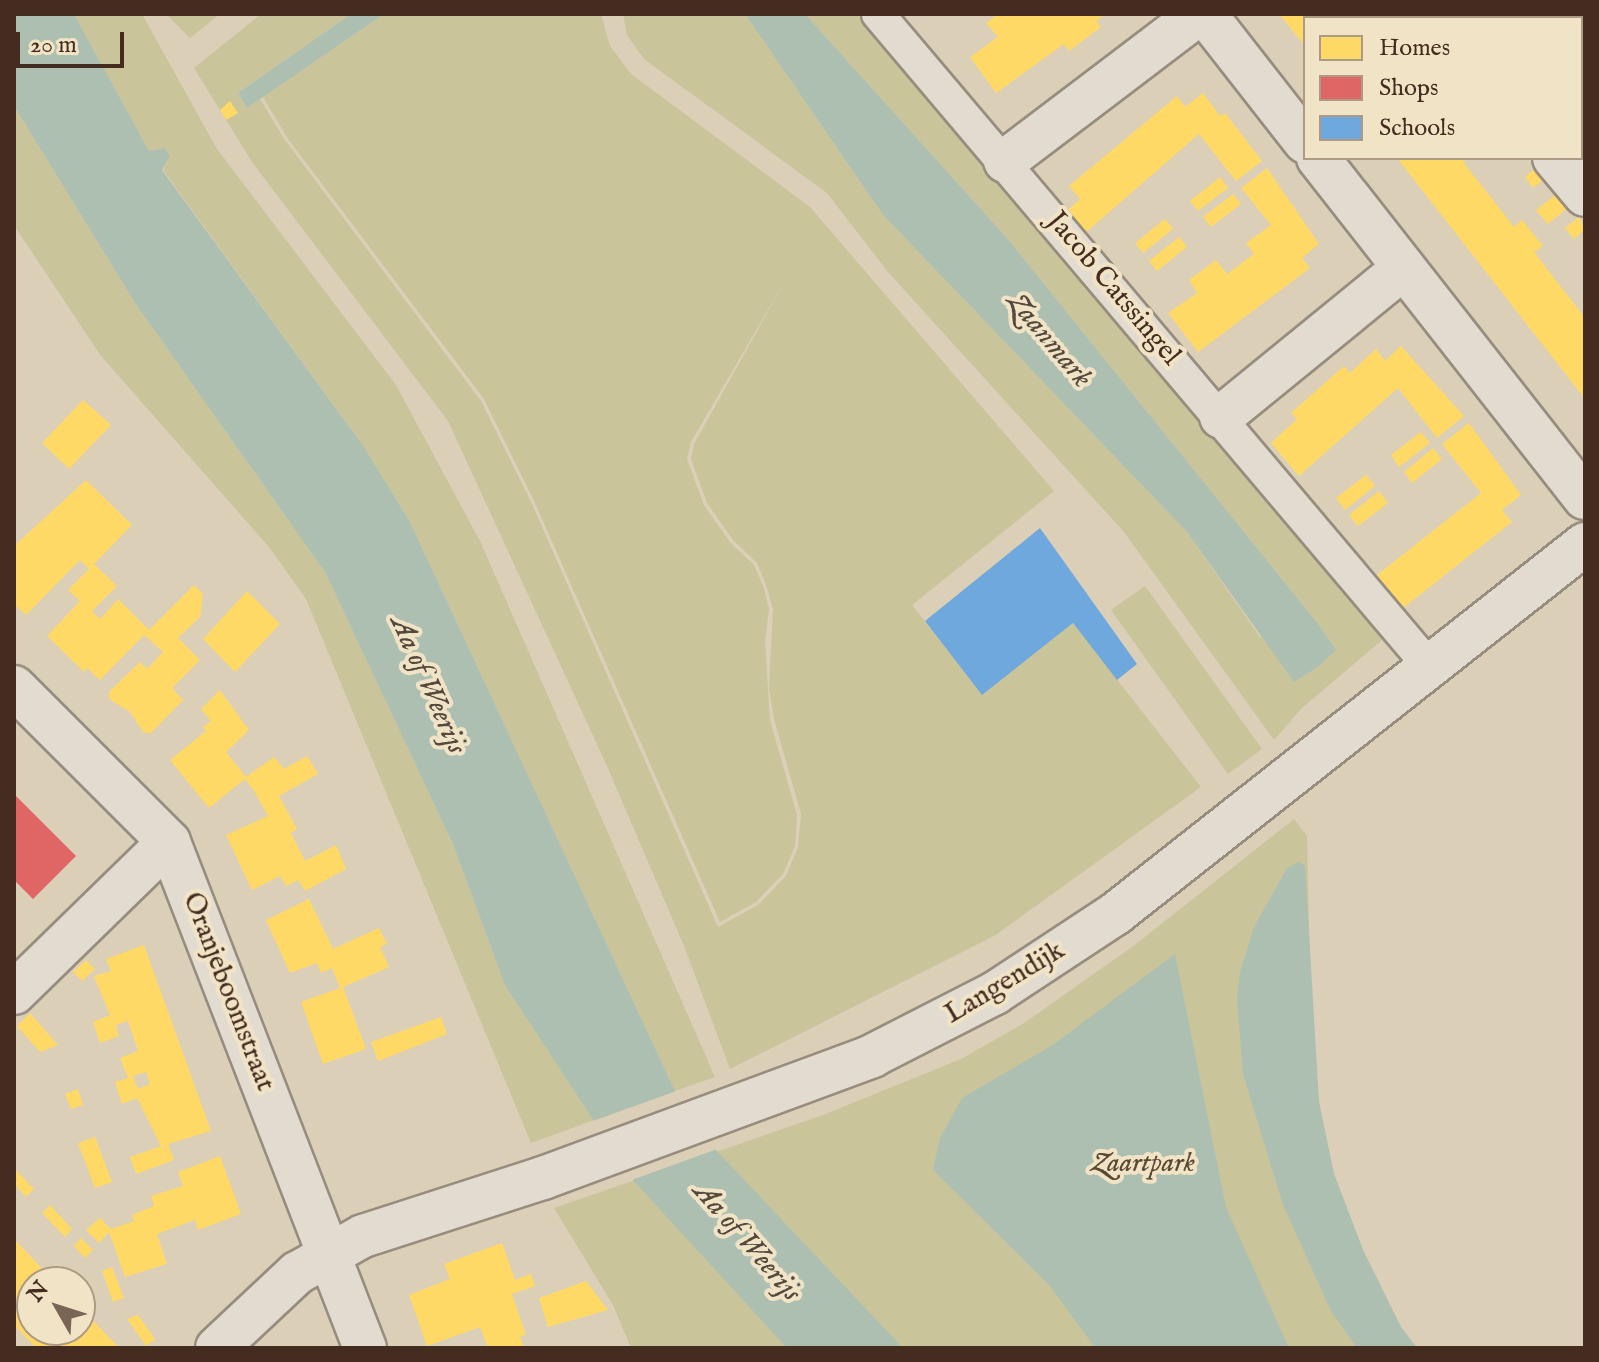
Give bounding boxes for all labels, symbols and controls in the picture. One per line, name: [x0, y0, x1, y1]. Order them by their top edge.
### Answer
scale bar: [20, 16, 128, 66]
legend: [1303, 16, 1583, 160]
text: 20 m: [30, 30, 77, 61]
text: Homes: [1379, 33, 1450, 64]
text: Shops: [1379, 73, 1438, 104]
text: Schools: [1379, 113, 1455, 144]
street label: Jacob Catssingel: [1039, 205, 1187, 373]
water label: Zaanmark: [999, 285, 1099, 395]
water label: Aa of Weerijs: [382, 610, 474, 760]
street label: Oranjeboomstraat: [175, 888, 281, 1096]
street label: Langendijk: [939, 934, 1071, 1032]
park label: Zaartpark: [1091, 1147, 1195, 1181]
water label: Aa of Weerijs: [685, 1174, 809, 1310]
north arrow: [16, 1266, 96, 1346]
text: N: [22, 1276, 56, 1308]

